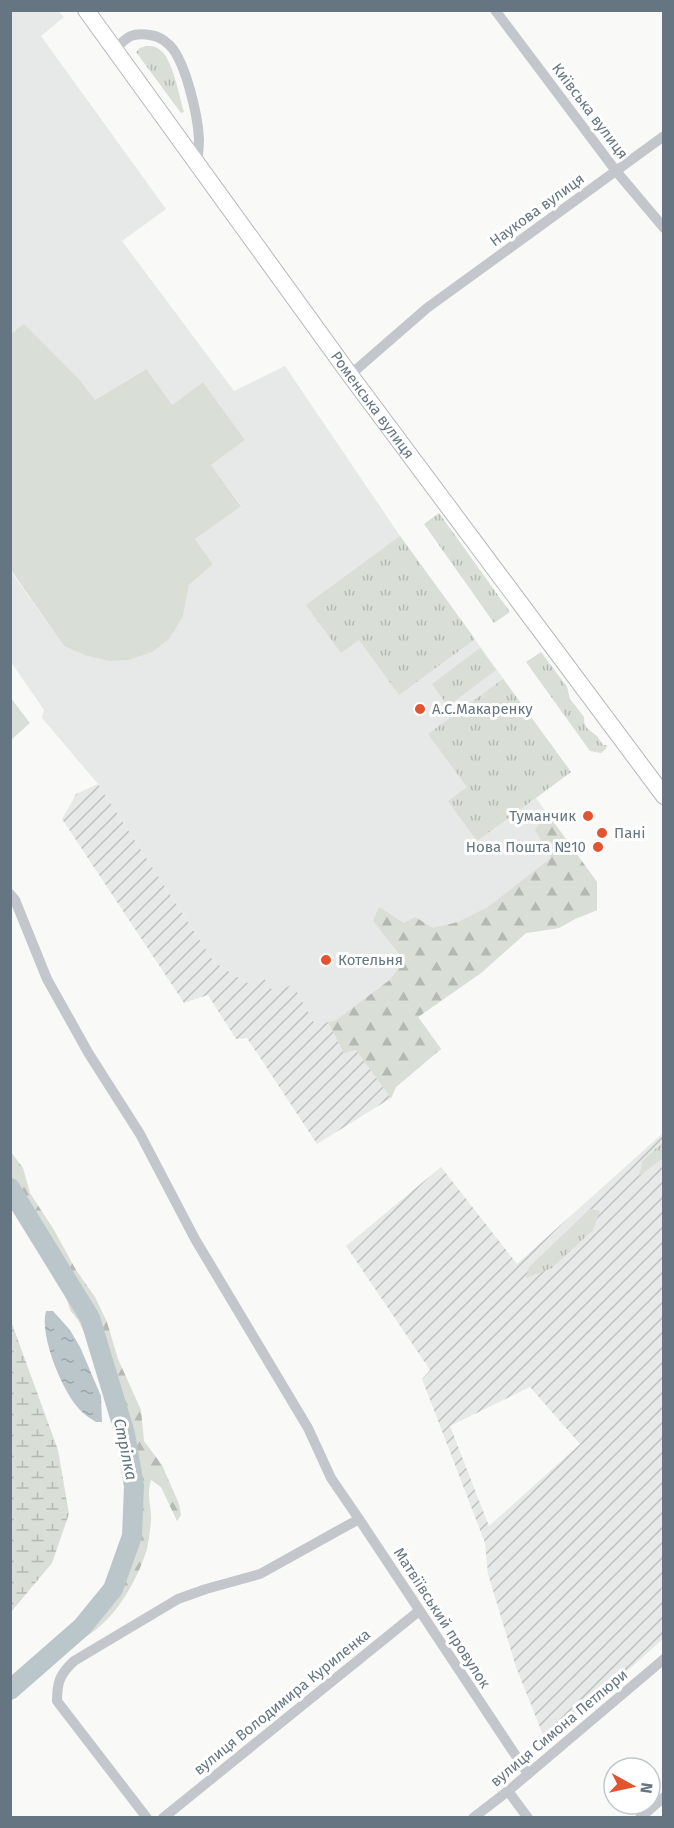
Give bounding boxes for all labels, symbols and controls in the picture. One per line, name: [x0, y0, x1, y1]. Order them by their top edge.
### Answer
street label: Київська вулиця: [548, 60, 632, 162]
street label: Наукова вулиця: [486, 170, 588, 250]
street label: Роменська вулиця: [327, 348, 418, 462]
place label: А.С.Макаренку: [432, 700, 533, 718]
marker: А.С.Макаренку: [413, 702, 427, 716]
place label: Туманчик: [509, 807, 576, 825]
marker: Туманчик: [581, 809, 595, 823]
place label: Пані: [614, 824, 645, 842]
marker: Пані: [595, 826, 609, 840]
place label: Нова Пошта №10: [466, 838, 586, 856]
marker: Нова Пошта №10: [591, 840, 605, 854]
place label: Котельня: [338, 951, 403, 969]
marker: Котельня: [319, 953, 333, 967]
water label: Стрілка: [110, 1417, 141, 1482]
street label: Матвіївський провулок: [390, 1544, 494, 1692]
street label: вулиця Володимира Куриленка: [190, 1625, 374, 1779]
street label: вулиця Симона Петлюри: [487, 1665, 631, 1791]
north arrow: [602, 1756, 662, 1816]
text: N: [636, 1781, 657, 1795]

